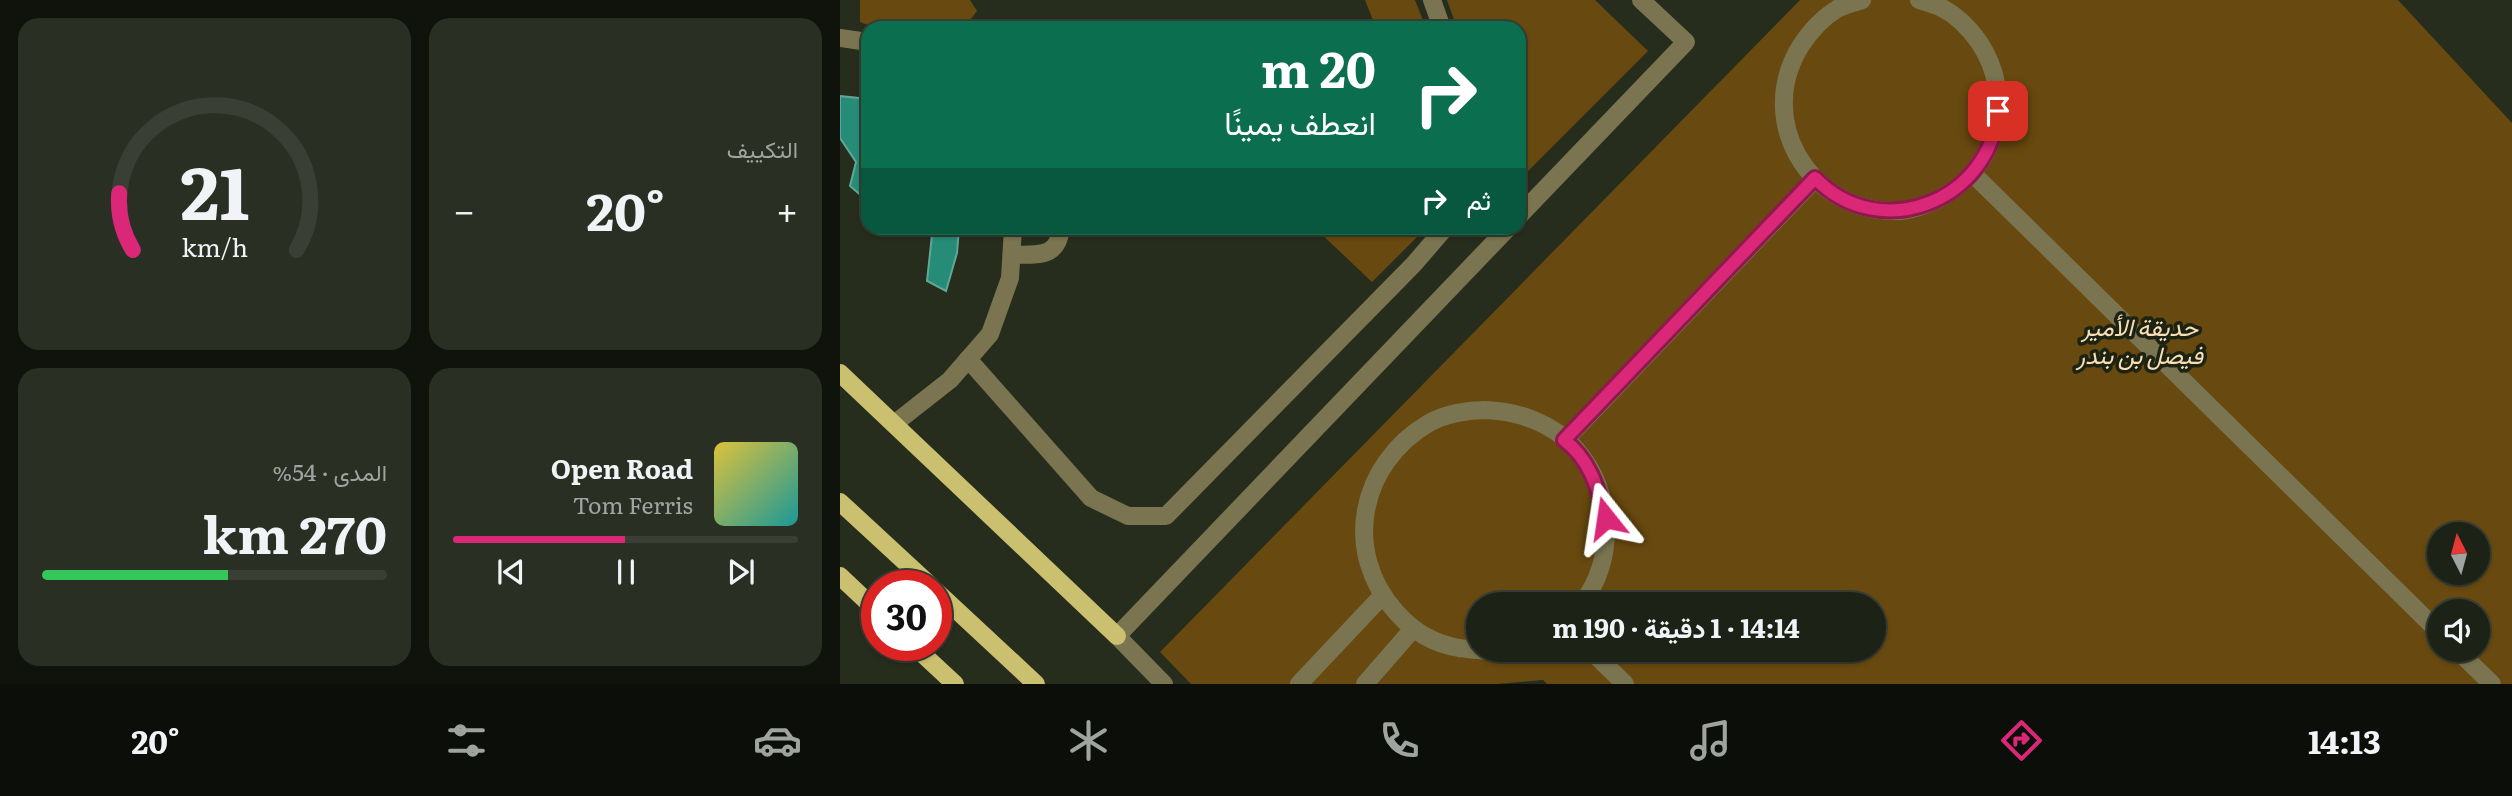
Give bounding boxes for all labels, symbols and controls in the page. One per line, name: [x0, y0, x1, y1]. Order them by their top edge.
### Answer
text: 20 m: [1261, 30, 1376, 103]
icon: right: [1400, 49, 1491, 140]
pin: [1968, 81, 2028, 141]
icon: arrive: [1979, 92, 2017, 130]
text: انعطف يمينًا: [1224, 97, 1376, 145]
text: التكييف: [727, 131, 798, 165]
text: 21: [180, 134, 249, 242]
text: 20°: [586, 170, 665, 247]
text: ثم: [1467, 179, 1491, 218]
text: −: [453, 180, 475, 237]
text: +: [776, 180, 798, 237]
icon: right: [1415, 182, 1453, 220]
text: km/h: [181, 228, 248, 265]
park label: حديقة الأمير فيصل بن بندر: [2075, 308, 2204, 371]
text: Open Road: [551, 448, 693, 487]
text: المدى · 54%: [273, 454, 387, 488]
position arrow: [1569, 481, 1643, 555]
text: Tom Ferris: [573, 487, 693, 521]
text: 270 km: [202, 493, 387, 570]
north arrow: [2427, 522, 2490, 584]
map controls: [2427, 522, 2490, 662]
icon: previous: [492, 553, 530, 591]
icon: pause: [607, 553, 645, 591]
icon: next: [722, 553, 760, 591]
speed limit sign: 30: [861, 570, 952, 661]
button: sound: [2427, 599, 2490, 662]
text: 14:14 · 1 دقيقة · 190 m: [1552, 607, 1800, 646]
text: 20°: [131, 716, 180, 764]
icon: filters: [442, 716, 491, 765]
icon: car: [753, 716, 802, 765]
icon: climate: [1064, 716, 1113, 765]
icon: phone: [1375, 716, 1424, 765]
icon: music: [1686, 716, 1735, 765]
icon: directions: [1997, 716, 2046, 765]
text: 14:13: [2308, 716, 2381, 764]

